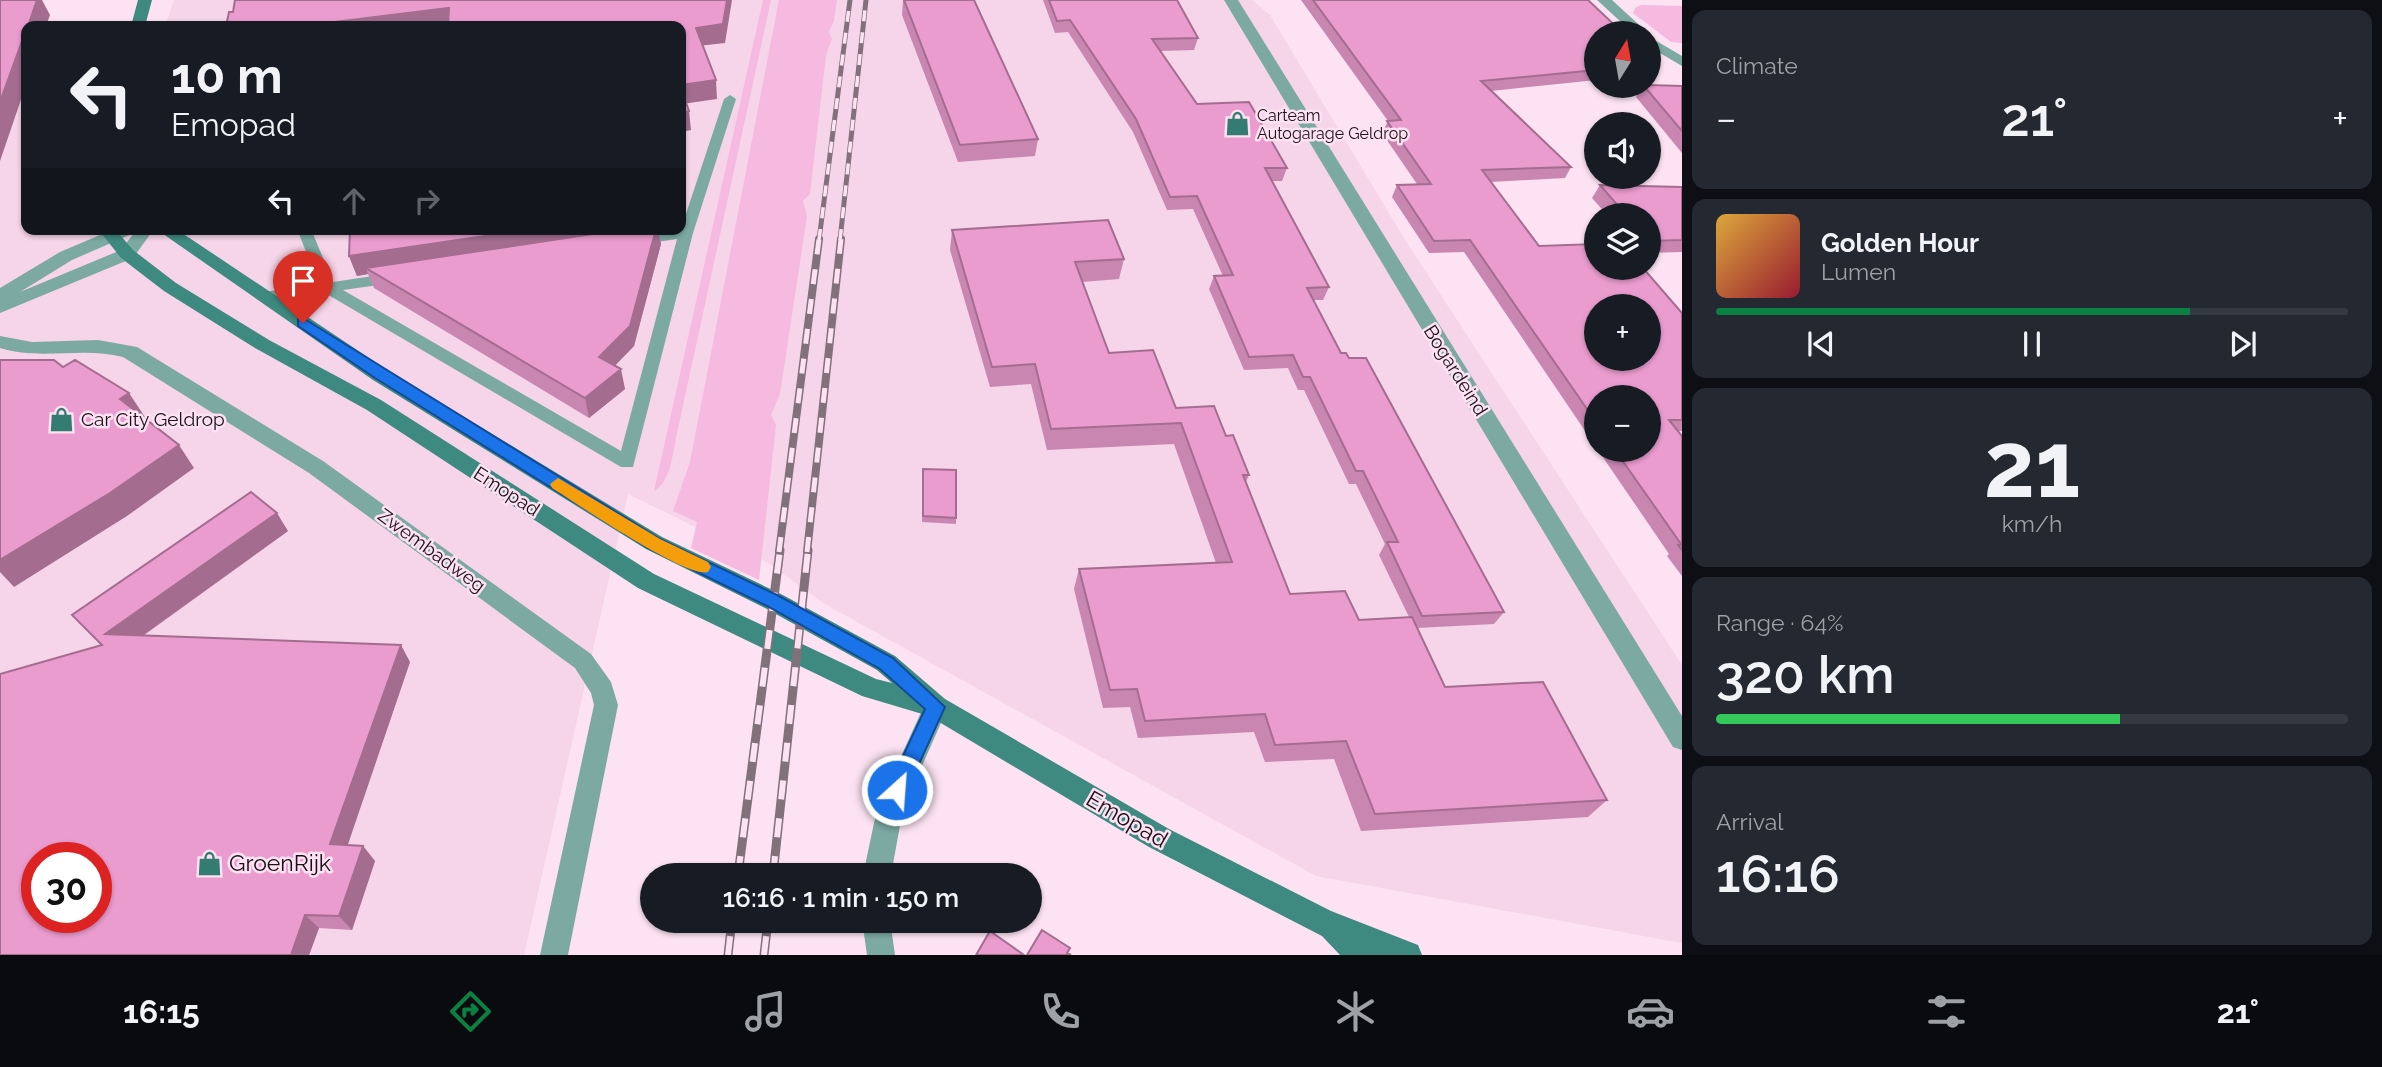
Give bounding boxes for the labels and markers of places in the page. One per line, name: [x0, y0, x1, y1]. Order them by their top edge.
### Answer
place label: Carteam Autogarage Geldrop: [1257, 106, 1408, 143]
shop icon: Carteam Autogarage Geldrop: [1223, 110, 1251, 138]
pin: [273, 251, 333, 323]
shop icon: Car City Geldrop: [47, 405, 75, 433]
place label: Car City Geldrop: [81, 408, 225, 430]
shop icon: GroenRijk: [195, 849, 223, 877]
place label: GroenRijk: [229, 849, 331, 876]

